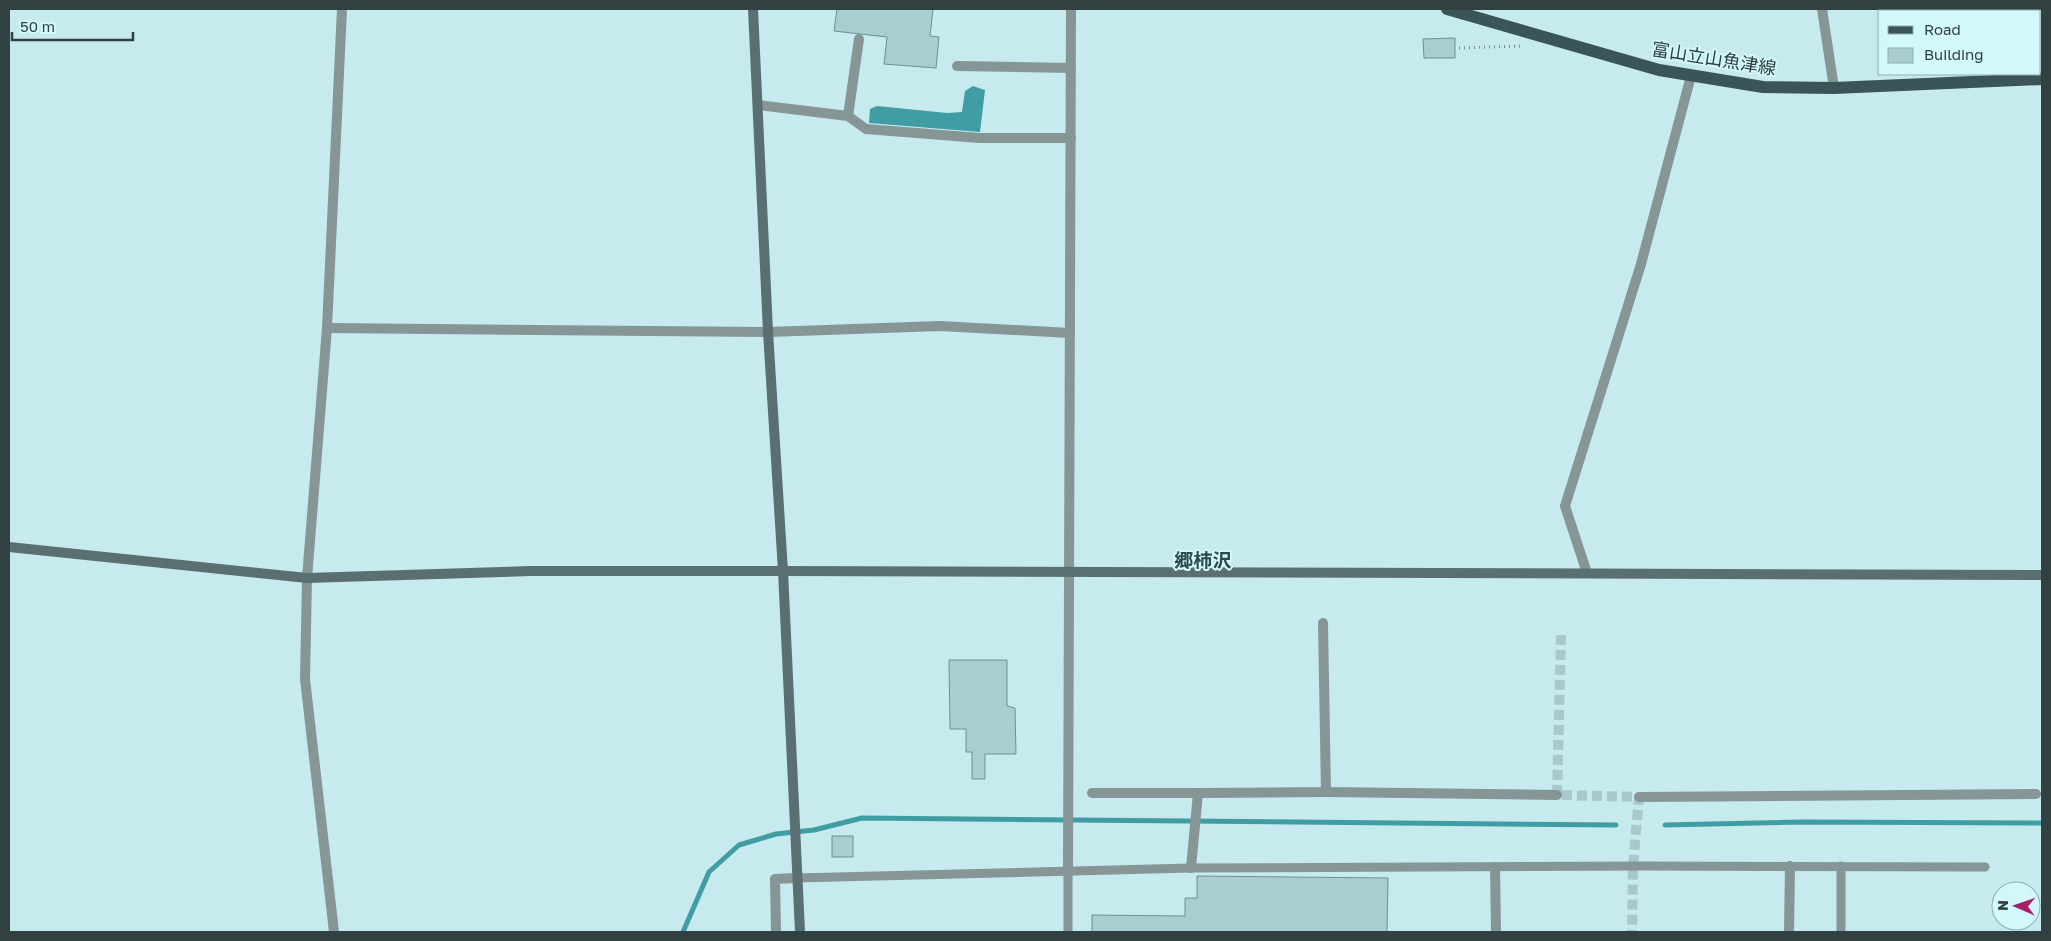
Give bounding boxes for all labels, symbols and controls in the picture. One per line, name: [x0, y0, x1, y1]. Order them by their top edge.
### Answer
scale bar: [12, 10, 134, 42]
legend: [1878, 10, 2041, 75]
text: 50 m: [20, 17, 55, 35]
text: Road: [1924, 20, 1961, 38]
street label: 富山立山魚津線: [1650, 37, 1778, 79]
text: Building: [1924, 45, 1984, 63]
district label: 郷柿沢: [1174, 548, 1232, 571]
north arrow: [1991, 881, 2041, 931]
text: N: [1994, 900, 2011, 911]

